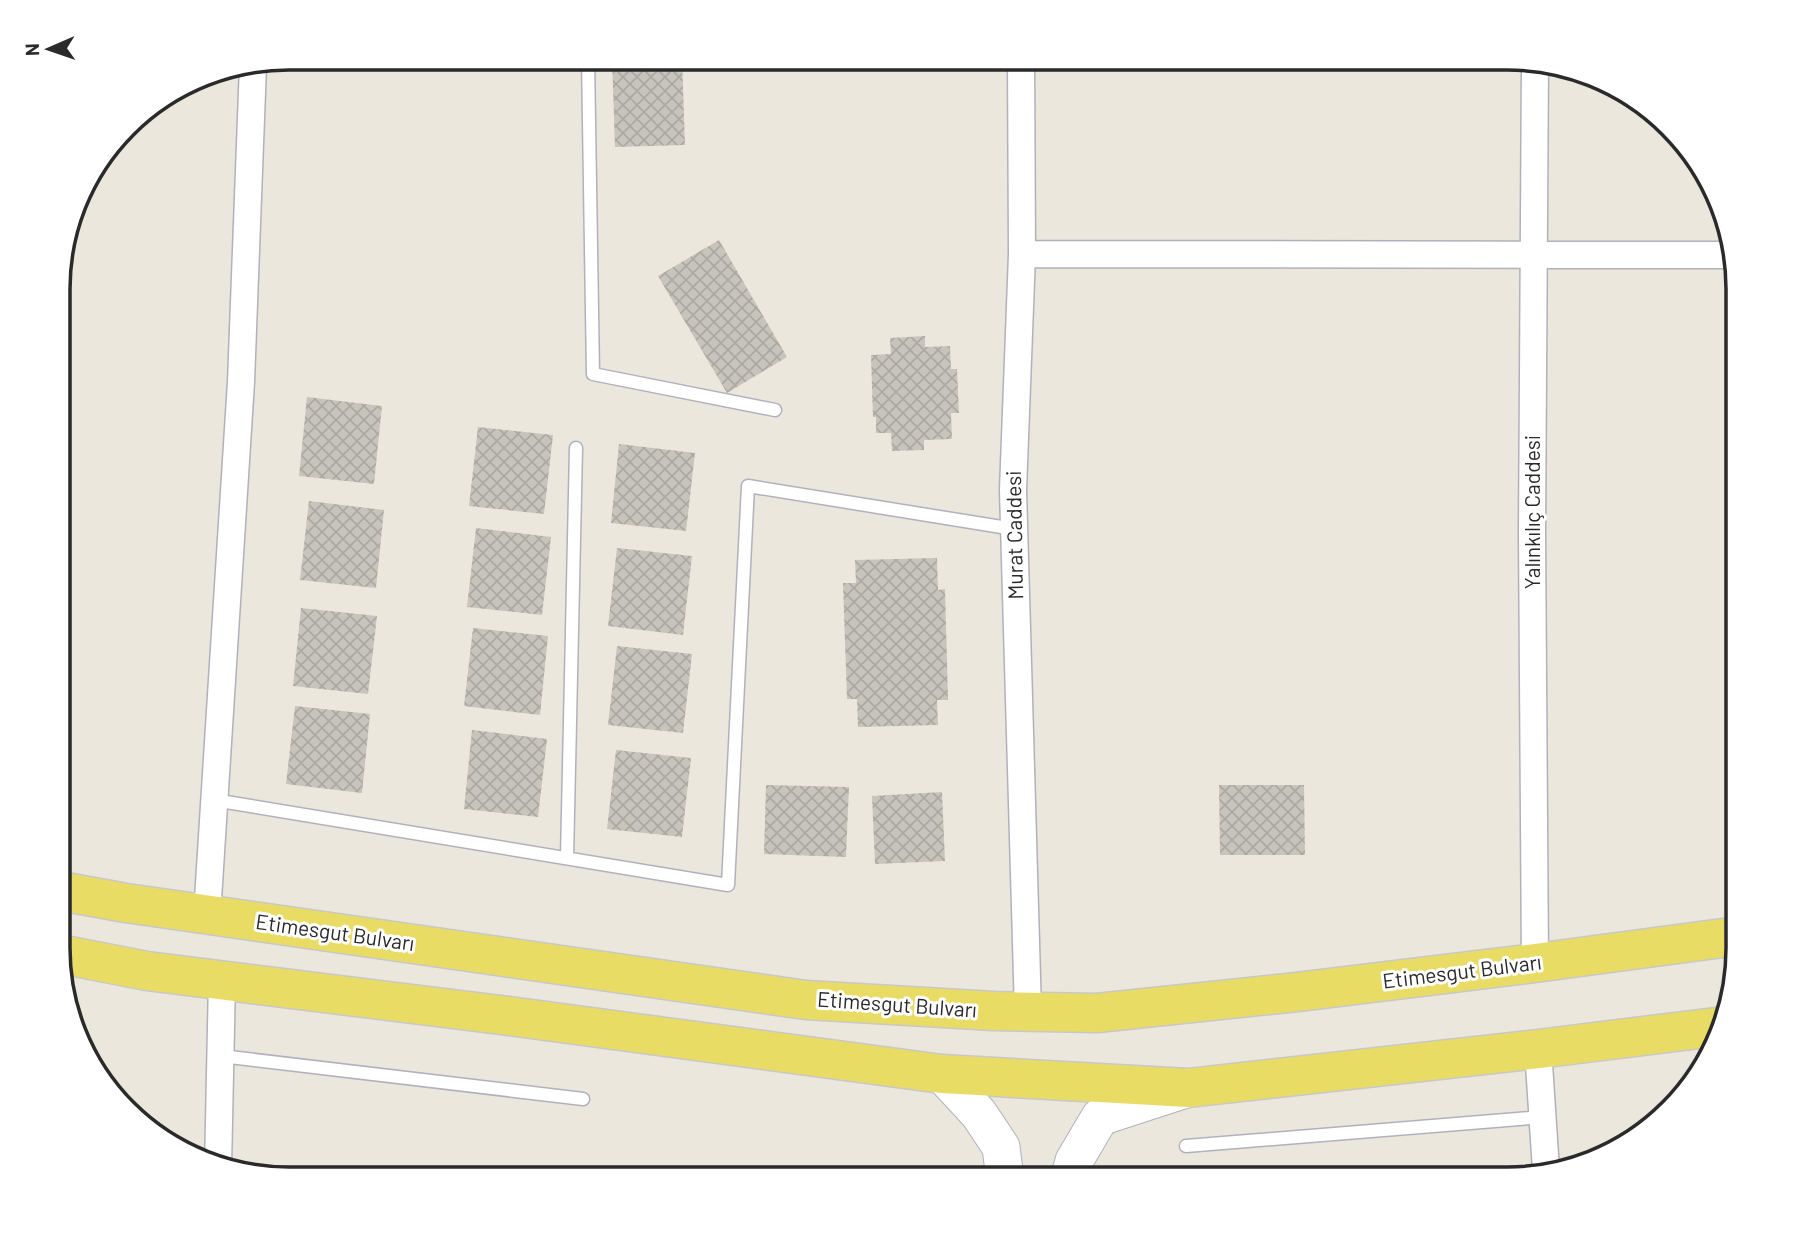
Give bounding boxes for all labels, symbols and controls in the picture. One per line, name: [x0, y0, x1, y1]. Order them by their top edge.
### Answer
north arrow: [14, 14, 84, 84]
text: N: [20, 43, 43, 56]
street label: Yalınkılıç Caddesi: [1519, 435, 1544, 589]
street label: Murat Caddesi: [1000, 470, 1027, 600]
street label: Etimesgut Bulvarı: [254, 908, 416, 955]
street label: Etimesgut Bulvarı: [1381, 948, 1543, 993]
street label: Etimesgut Bulvarı: [816, 985, 978, 1022]

